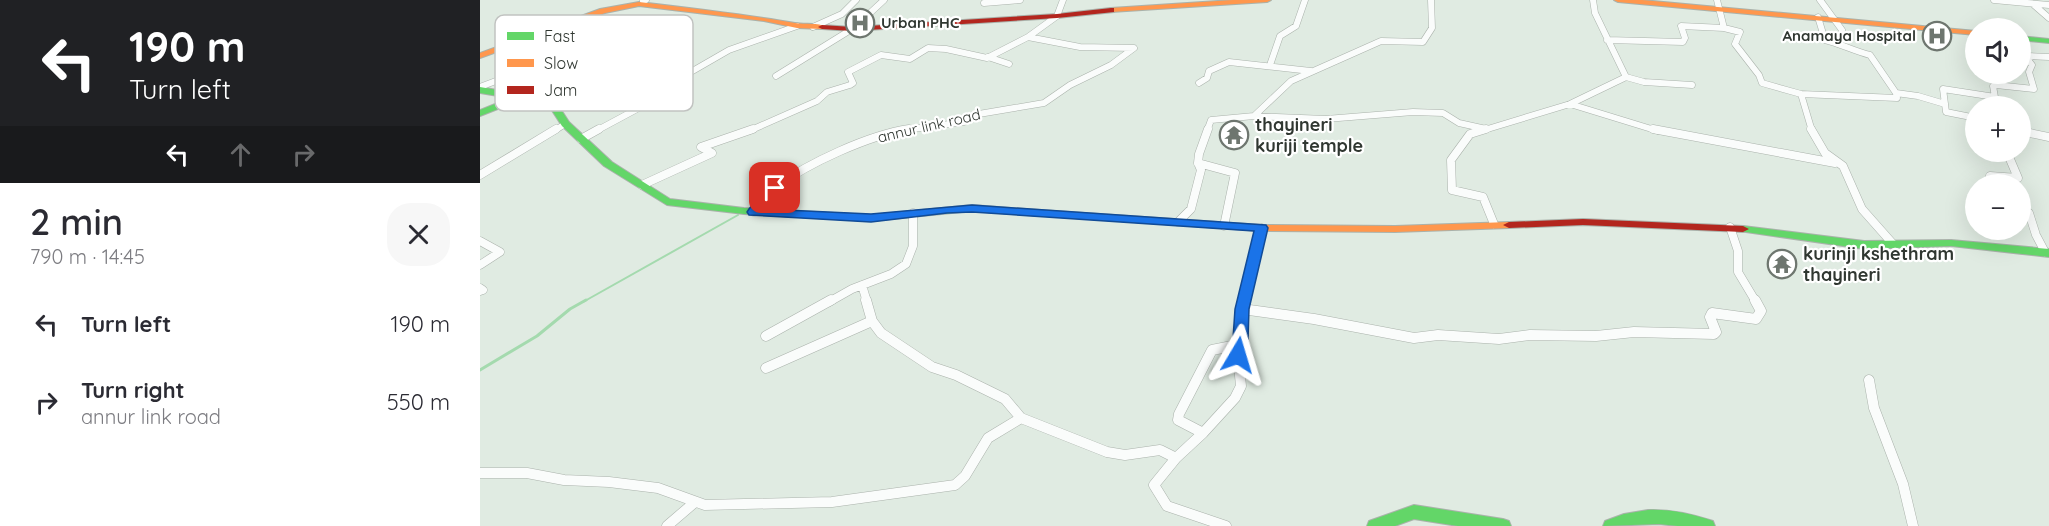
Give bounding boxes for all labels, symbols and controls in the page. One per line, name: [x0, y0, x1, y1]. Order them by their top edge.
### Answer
hospital icon: Urban PHC: [844, 7, 876, 39]
place label: Urban PHC: [881, 13, 960, 32]
legend: [495, 15, 693, 111]
map controls: [1965, 18, 2031, 240]
button: sound: [1965, 18, 2031, 84]
text: 190 m: [129, 20, 245, 73]
hospital icon: Anamaya Hospital: [1921, 20, 1953, 52]
icon: left: [30, 24, 108, 102]
text: Fast: [544, 26, 575, 46]
place label: Anamaya Hospital: [1782, 26, 1916, 45]
text: Slow: [544, 53, 578, 73]
text: Turn left: [129, 72, 231, 106]
text: Jam: [544, 80, 577, 100]
button: +: [1965, 96, 2031, 162]
street label: annur link road: [876, 104, 982, 147]
place label: thayineri kuriji temple: [1255, 113, 1363, 157]
temple icon: thayineri kuriji temple: [1218, 119, 1250, 151]
icon: left: [161, 138, 194, 171]
icon: ahead: [224, 138, 257, 171]
icon: right: [287, 138, 320, 171]
pin: [749, 162, 800, 213]
icon: arrive: [758, 171, 791, 204]
button: −: [1965, 174, 2031, 240]
text: 2 min: [30, 199, 123, 244]
button: close: [387, 203, 450, 266]
place label: kurinji kshethram thayineri: [1803, 242, 1954, 286]
text: 790 m · 14:45: [30, 244, 145, 269]
temple icon: kurinji kshethram thayineri: [1766, 248, 1798, 280]
icon: left: [30, 308, 63, 341]
text: Turn left: [81, 310, 171, 338]
text: 190 m: [390, 310, 450, 338]
position arrow: [1206, 323, 1270, 387]
text: Turn right: [81, 376, 185, 404]
icon: right: [30, 386, 63, 419]
text: 550 m: [387, 388, 450, 416]
text: annur link road: [81, 404, 221, 429]

